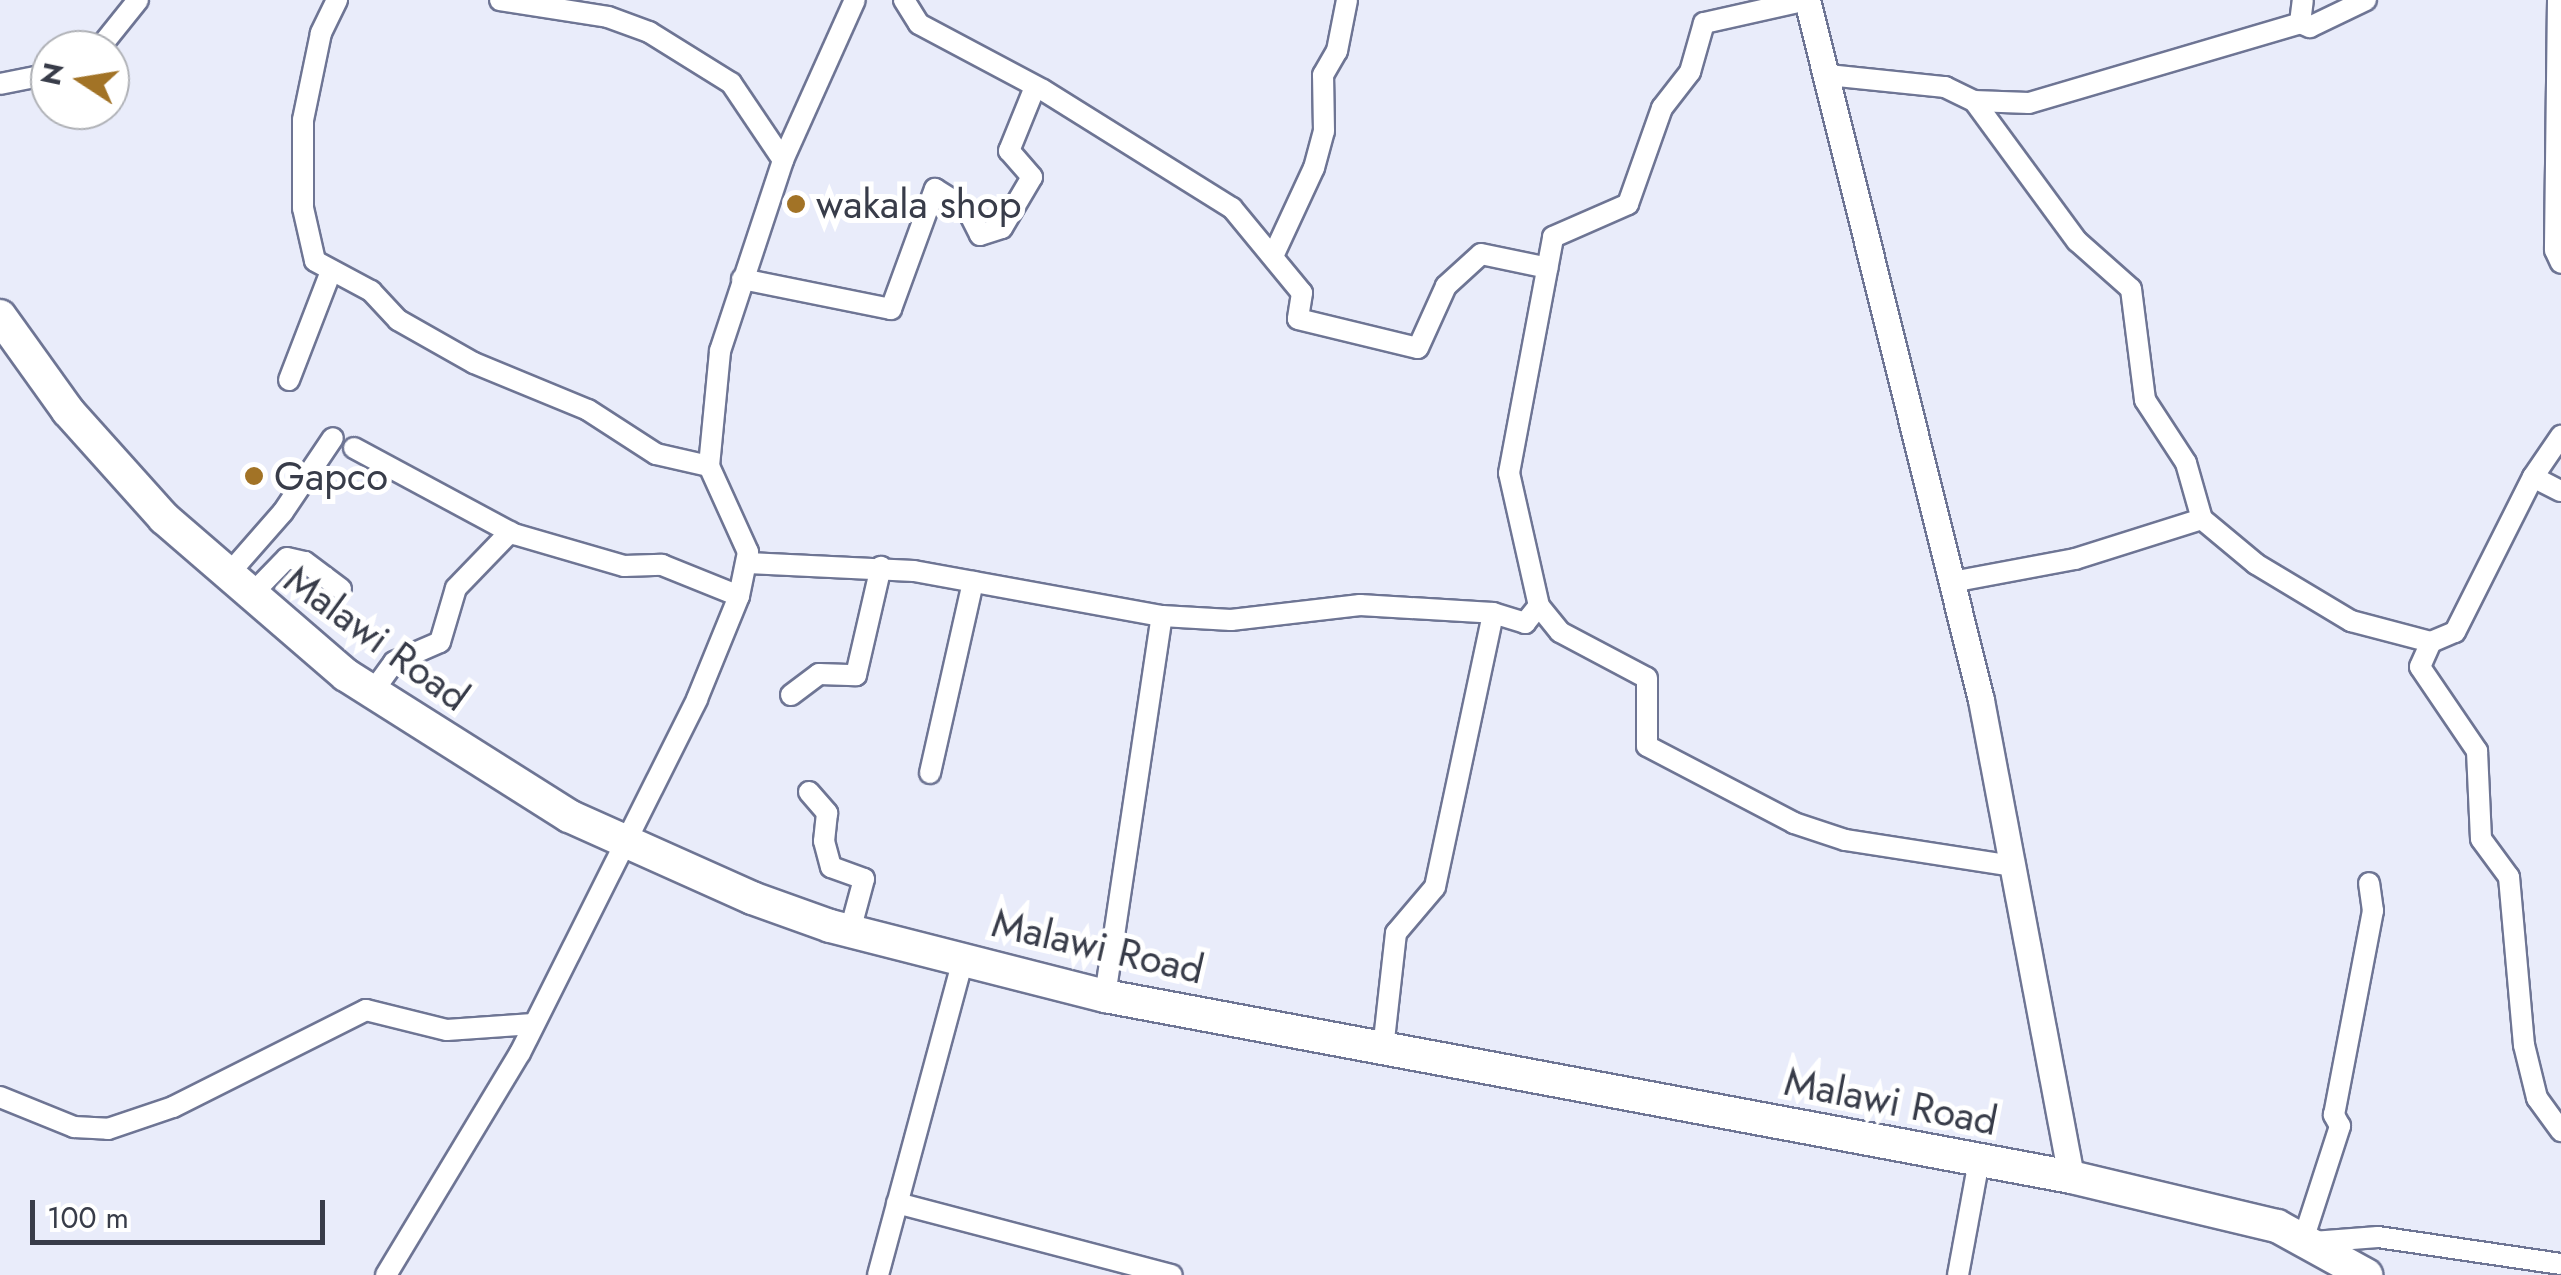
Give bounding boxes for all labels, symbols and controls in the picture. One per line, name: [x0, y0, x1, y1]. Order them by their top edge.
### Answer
north arrow: [30, 30, 130, 130]
text: N: [30, 59, 74, 89]
place label: wakala shop: [816, 180, 1021, 228]
marker: wakala shop: [785, 193, 807, 215]
place label: Gapco: [274, 452, 388, 500]
marker: Gapco: [243, 465, 265, 487]
street label: Malawi Road: [276, 555, 478, 721]
street label: Malawi Road: [987, 898, 1209, 994]
street label: Malawi Road: [1781, 1057, 2001, 1145]
scale bar: [35, 1180, 330, 1242]
text: 100 m: [47, 1196, 129, 1239]

